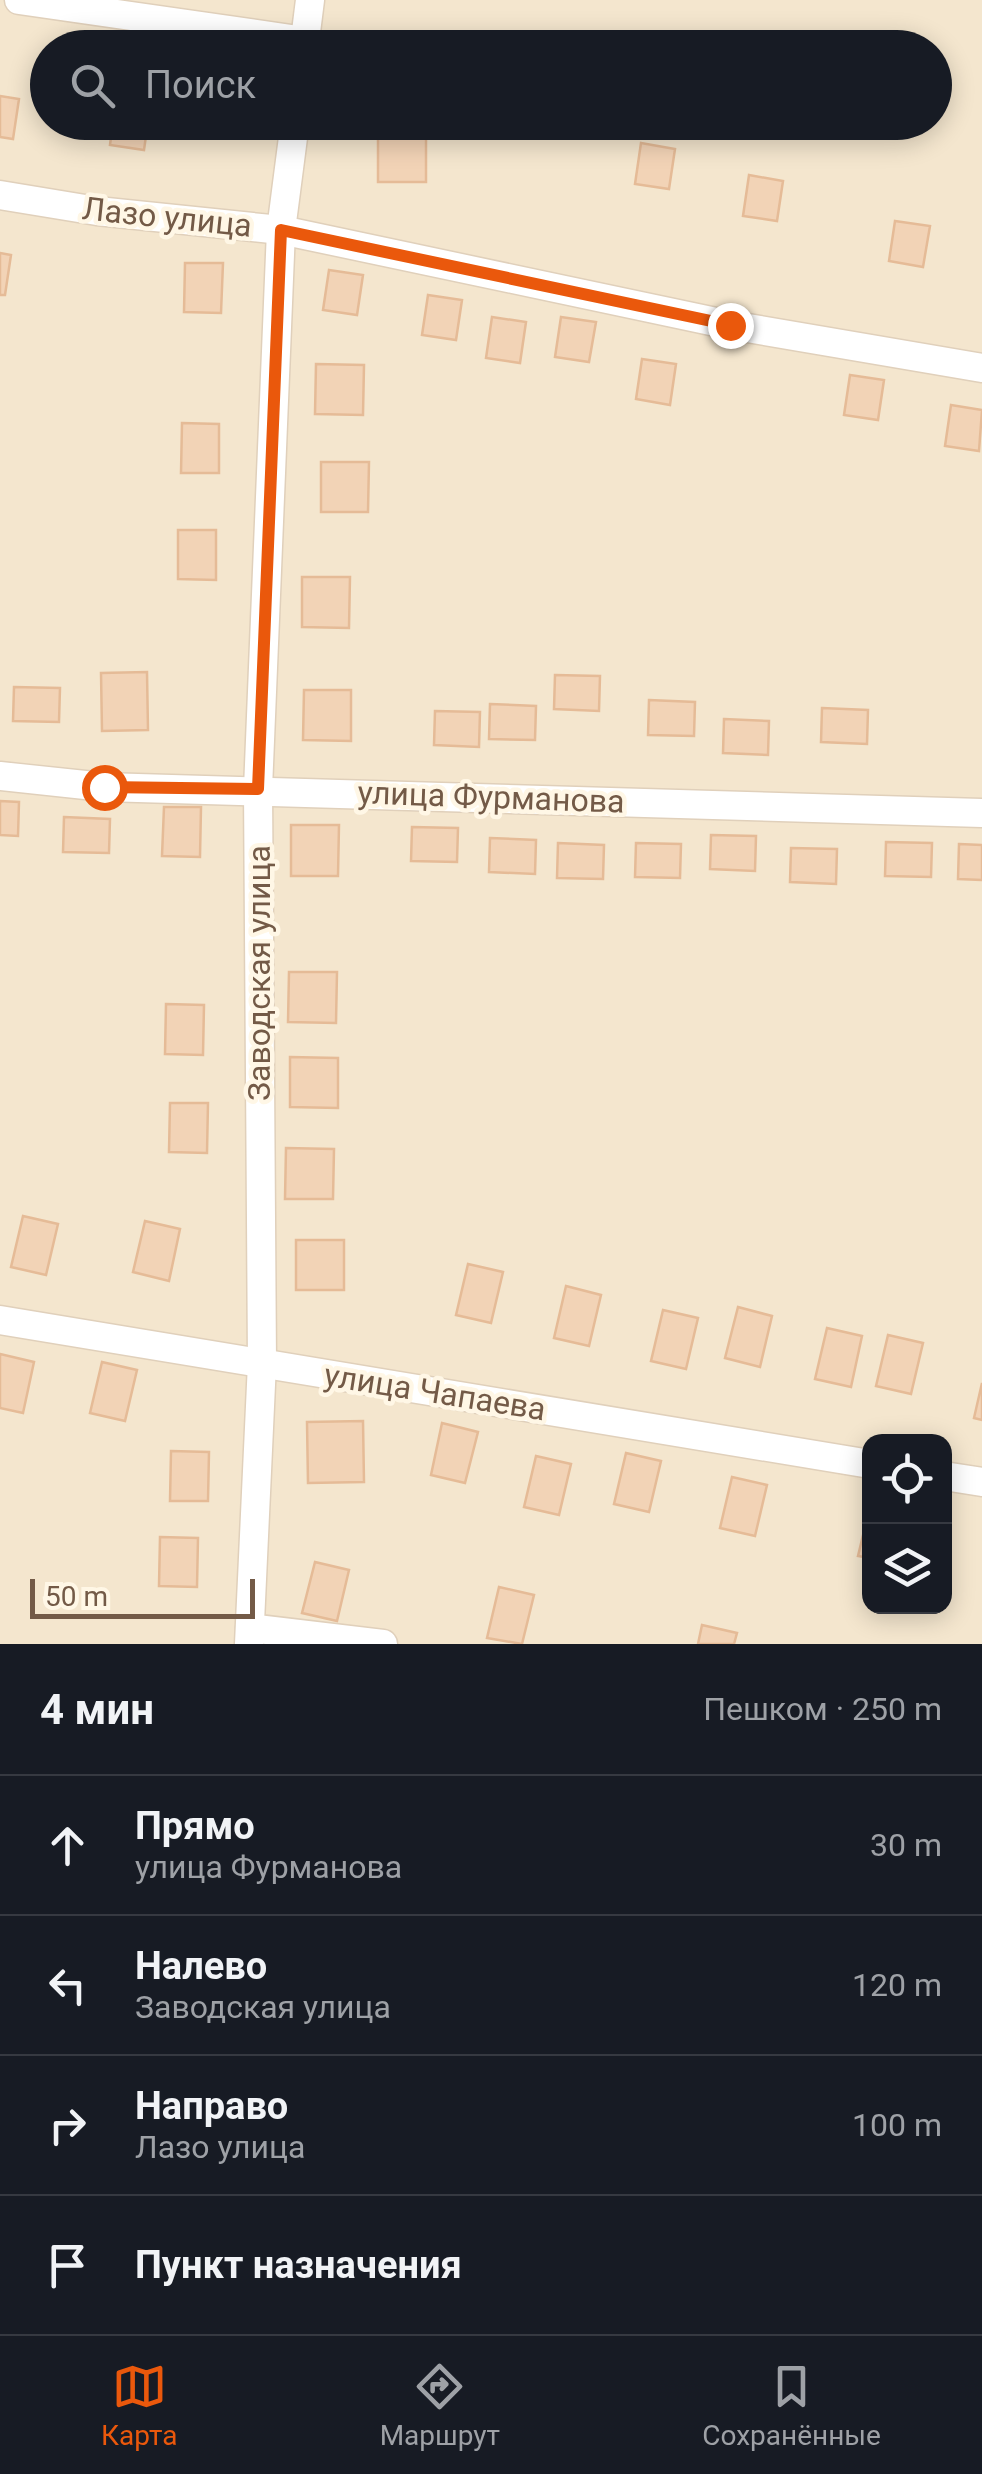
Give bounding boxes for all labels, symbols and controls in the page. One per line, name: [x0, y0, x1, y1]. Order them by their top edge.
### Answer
search box: [30, 30, 952, 140]
icon: search: [65, 58, 120, 113]
text: Поиск: [145, 63, 256, 107]
street label: Лазо улица: [80, 189, 254, 245]
route end: [708, 303, 754, 349]
route start: [82, 765, 128, 811]
street label: улица Фурманова: [357, 773, 625, 821]
street label: Заводская улица: [240, 845, 278, 1101]
street label: улица Чапаева: [322, 1356, 548, 1428]
map controls: [862, 1434, 952, 1614]
button: locate: [862, 1434, 952, 1524]
button: layers: [862, 1524, 952, 1614]
scale bar: [30, 1574, 255, 1618]
text: 50 m: [45, 1580, 108, 1613]
text: 4 мин: [40, 1685, 154, 1734]
text: Пешком · 250 m: [703, 1690, 942, 1728]
text: Прямо: [135, 1804, 255, 1848]
icon: ahead: [40, 1818, 95, 1873]
text: 30 m: [870, 1826, 942, 1864]
text: улица Фурманова: [135, 1848, 402, 1886]
text: Налево: [135, 1944, 267, 1988]
icon: left: [40, 1958, 95, 2013]
text: 120 m: [852, 1966, 942, 2004]
text: Заводская улица: [135, 1988, 391, 2026]
text: Направо: [135, 2084, 288, 2128]
icon: right: [40, 2098, 95, 2153]
text: 100 m: [852, 2106, 942, 2144]
text: Лазо улица: [135, 2128, 305, 2166]
icon: arrive: [40, 2238, 95, 2293]
text: Пункт назначения: [135, 2243, 462, 2287]
tab: Карта: [101, 2359, 177, 2452]
tab: Маршрут: [380, 2359, 500, 2452]
tab: Сохранённые: [702, 2359, 881, 2452]

